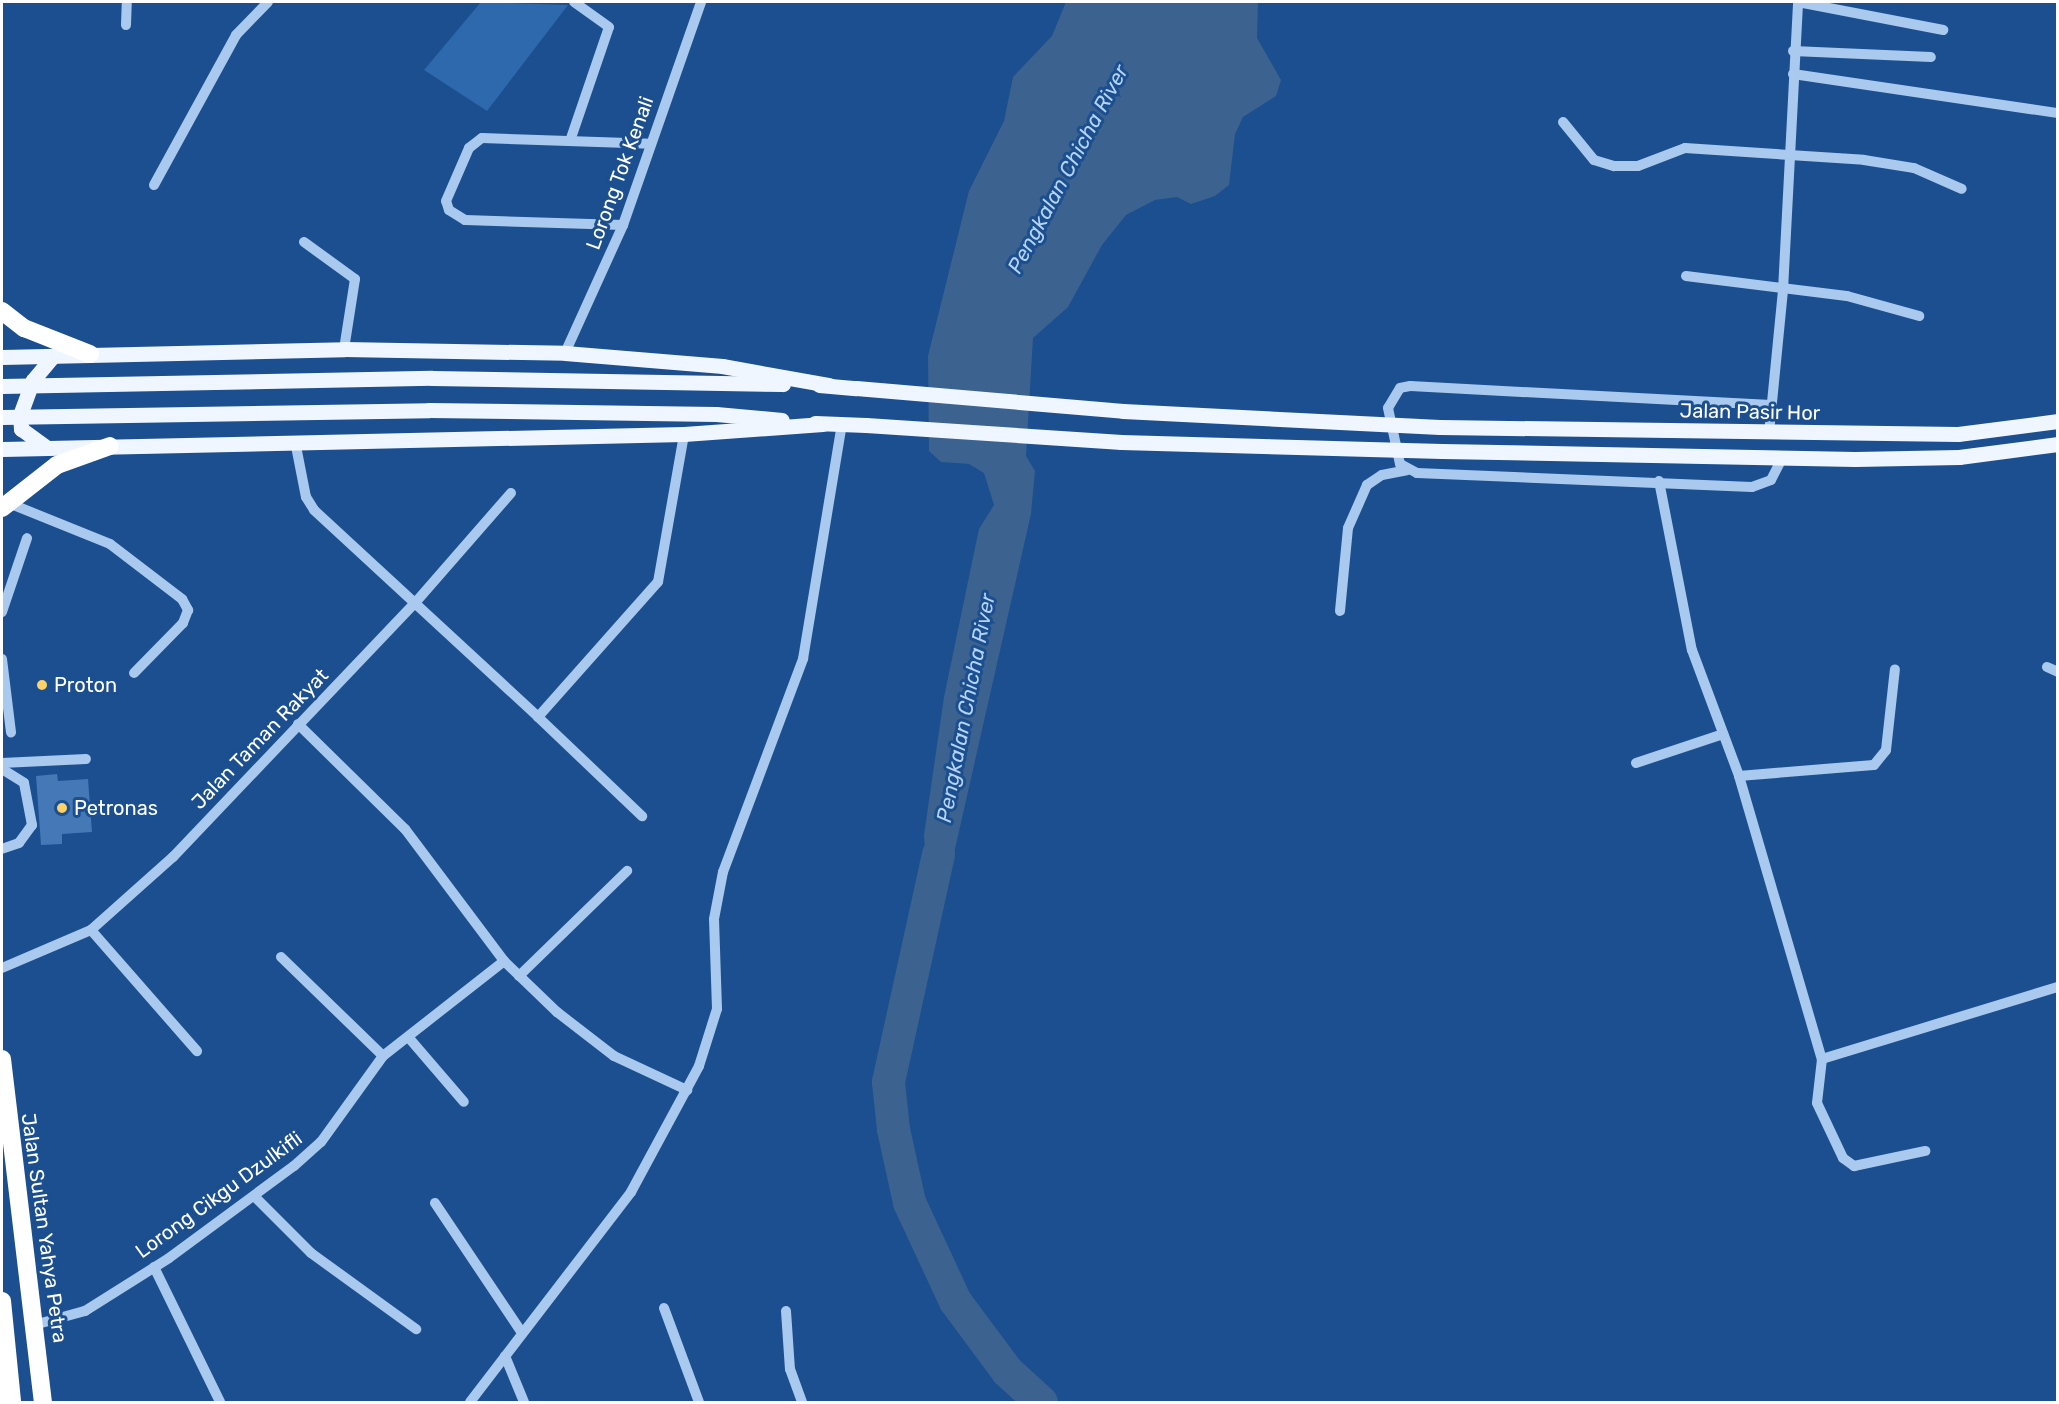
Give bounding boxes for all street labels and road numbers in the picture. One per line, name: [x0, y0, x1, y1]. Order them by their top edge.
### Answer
street label: Lorong Tok Kenali: [581, 93, 659, 253]
street label: Jalan Pasir Hor: [1679, 399, 1821, 425]
street label: Jalan Taman Rakyat: [186, 663, 334, 815]
street label: Jalan Sultan Yahya Petra: [16, 1111, 72, 1345]
street label: Lorong Cikgu Dzulkifli: [131, 1126, 307, 1264]

